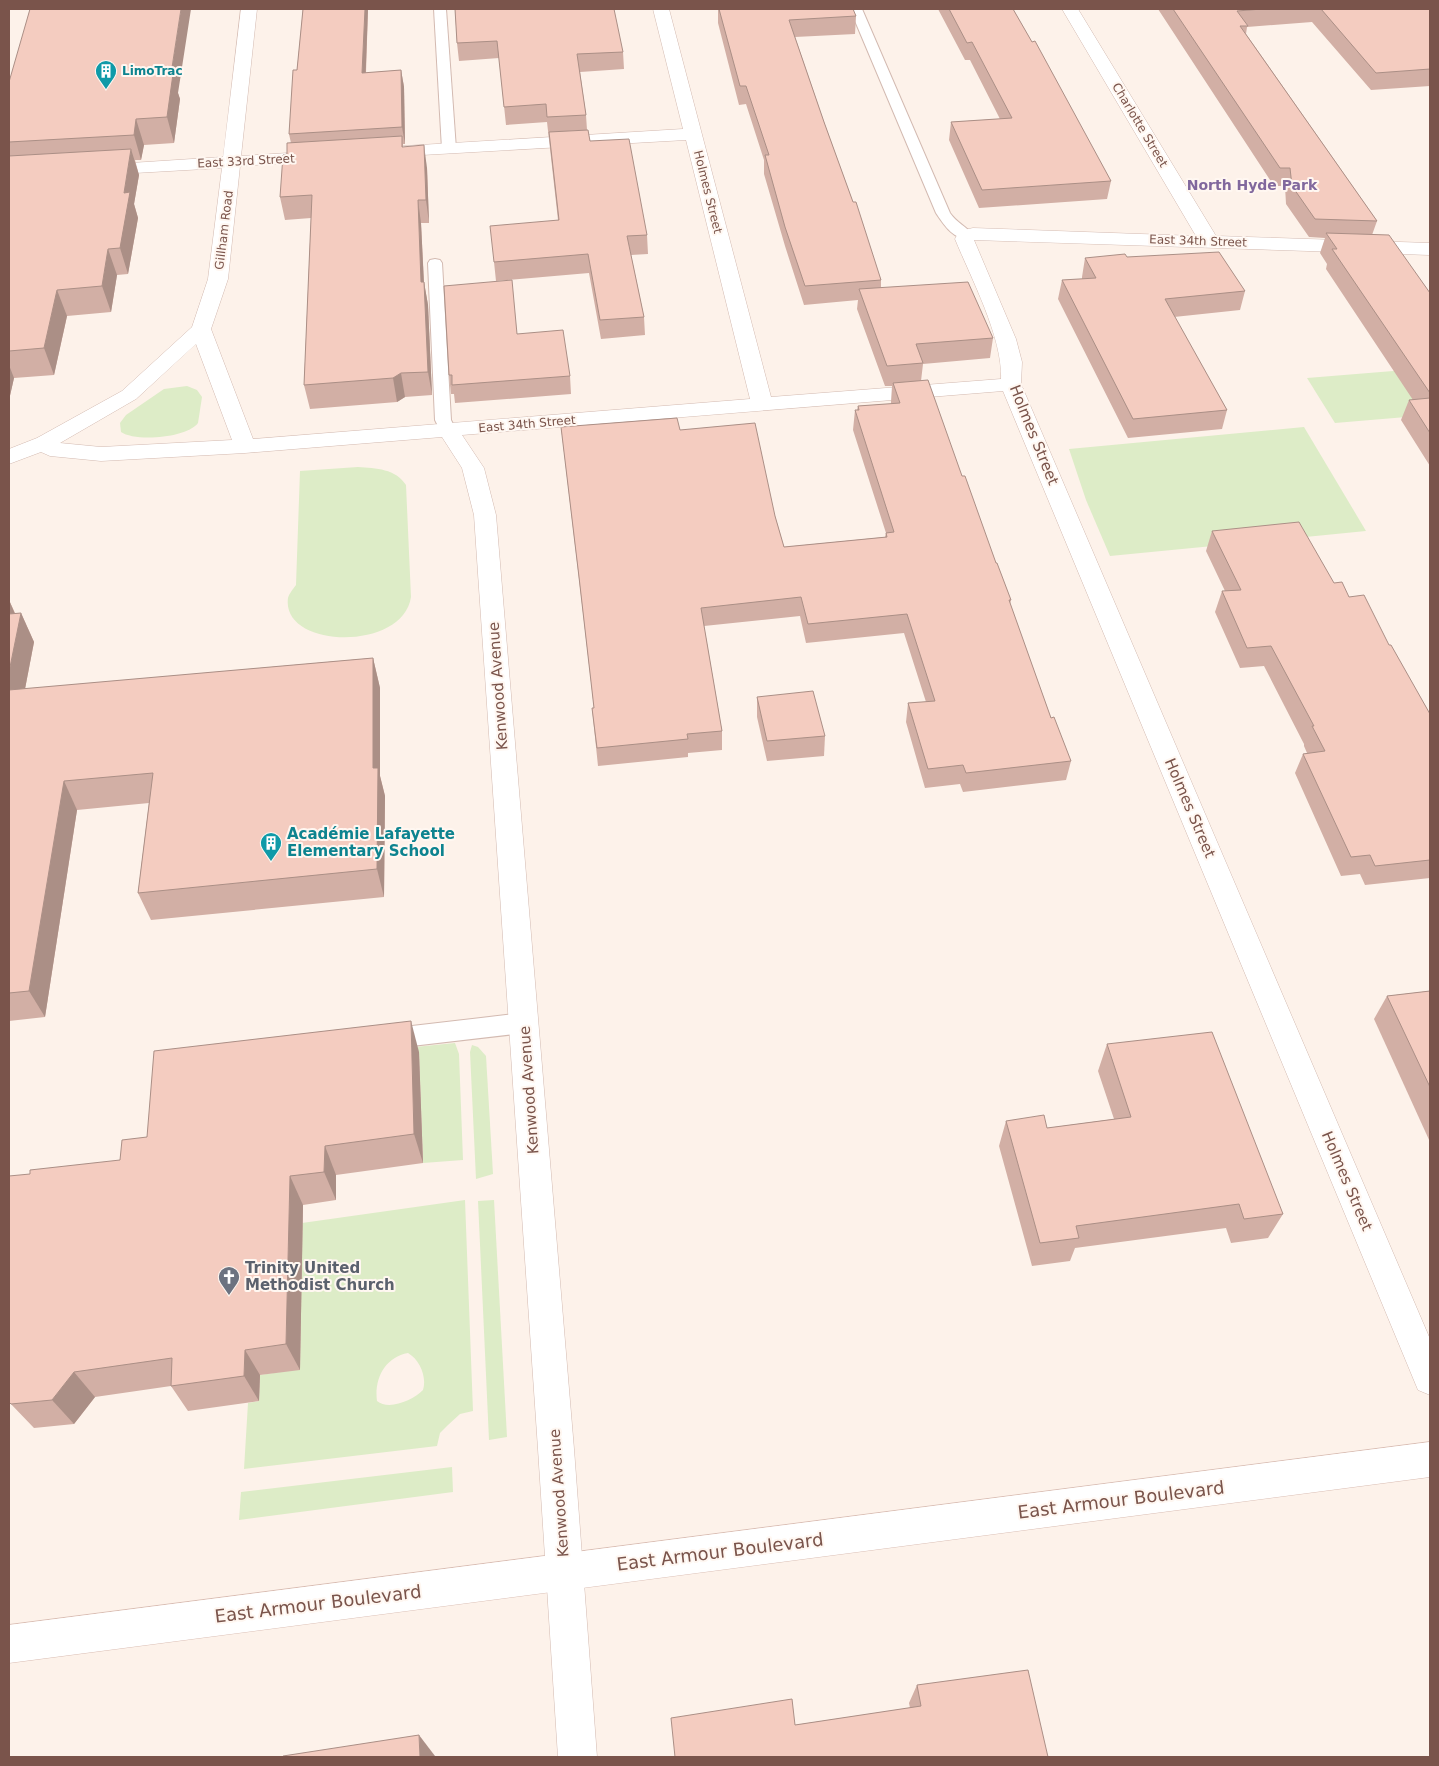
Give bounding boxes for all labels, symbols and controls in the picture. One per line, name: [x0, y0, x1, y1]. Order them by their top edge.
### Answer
building icon: LimoTrac: [94, 59, 118, 90]
place label: LimoTrac: [122, 64, 183, 78]
street label: Charlotte Street: [1109, 80, 1171, 170]
street label: Holmes Street: [691, 149, 725, 235]
street label: East 33rd Street: [197, 151, 295, 171]
district label: North Hyde Park: [1187, 177, 1318, 193]
street label: Gillham Road: [212, 190, 236, 270]
street label: East 34th Street: [1149, 232, 1247, 250]
street label: Holmes Street: [1006, 382, 1062, 488]
street label: East 34th Street: [478, 413, 576, 435]
street label: Kenwood Avenue: [485, 621, 511, 751]
street label: Holmes Street: [1161, 755, 1219, 861]
place label: Académie Lafayette Elementary School: [287, 825, 455, 860]
building icon: Académie Lafayette Elementary School: [259, 831, 283, 862]
street label: Kenwood Avenue: [516, 1025, 542, 1155]
street label: Holmes Street: [1318, 1128, 1376, 1234]
place label: Trinity United Methodist Church: [245, 1259, 395, 1294]
church icon: Trinity United Methodist Church: [217, 1265, 241, 1296]
street label: Kenwood Avenue: [546, 1428, 572, 1558]
street label: East Armour Boulevard: [1016, 1476, 1225, 1523]
street label: East Armour Boulevard: [615, 1528, 824, 1575]
street label: East Armour Boulevard: [213, 1580, 422, 1627]

